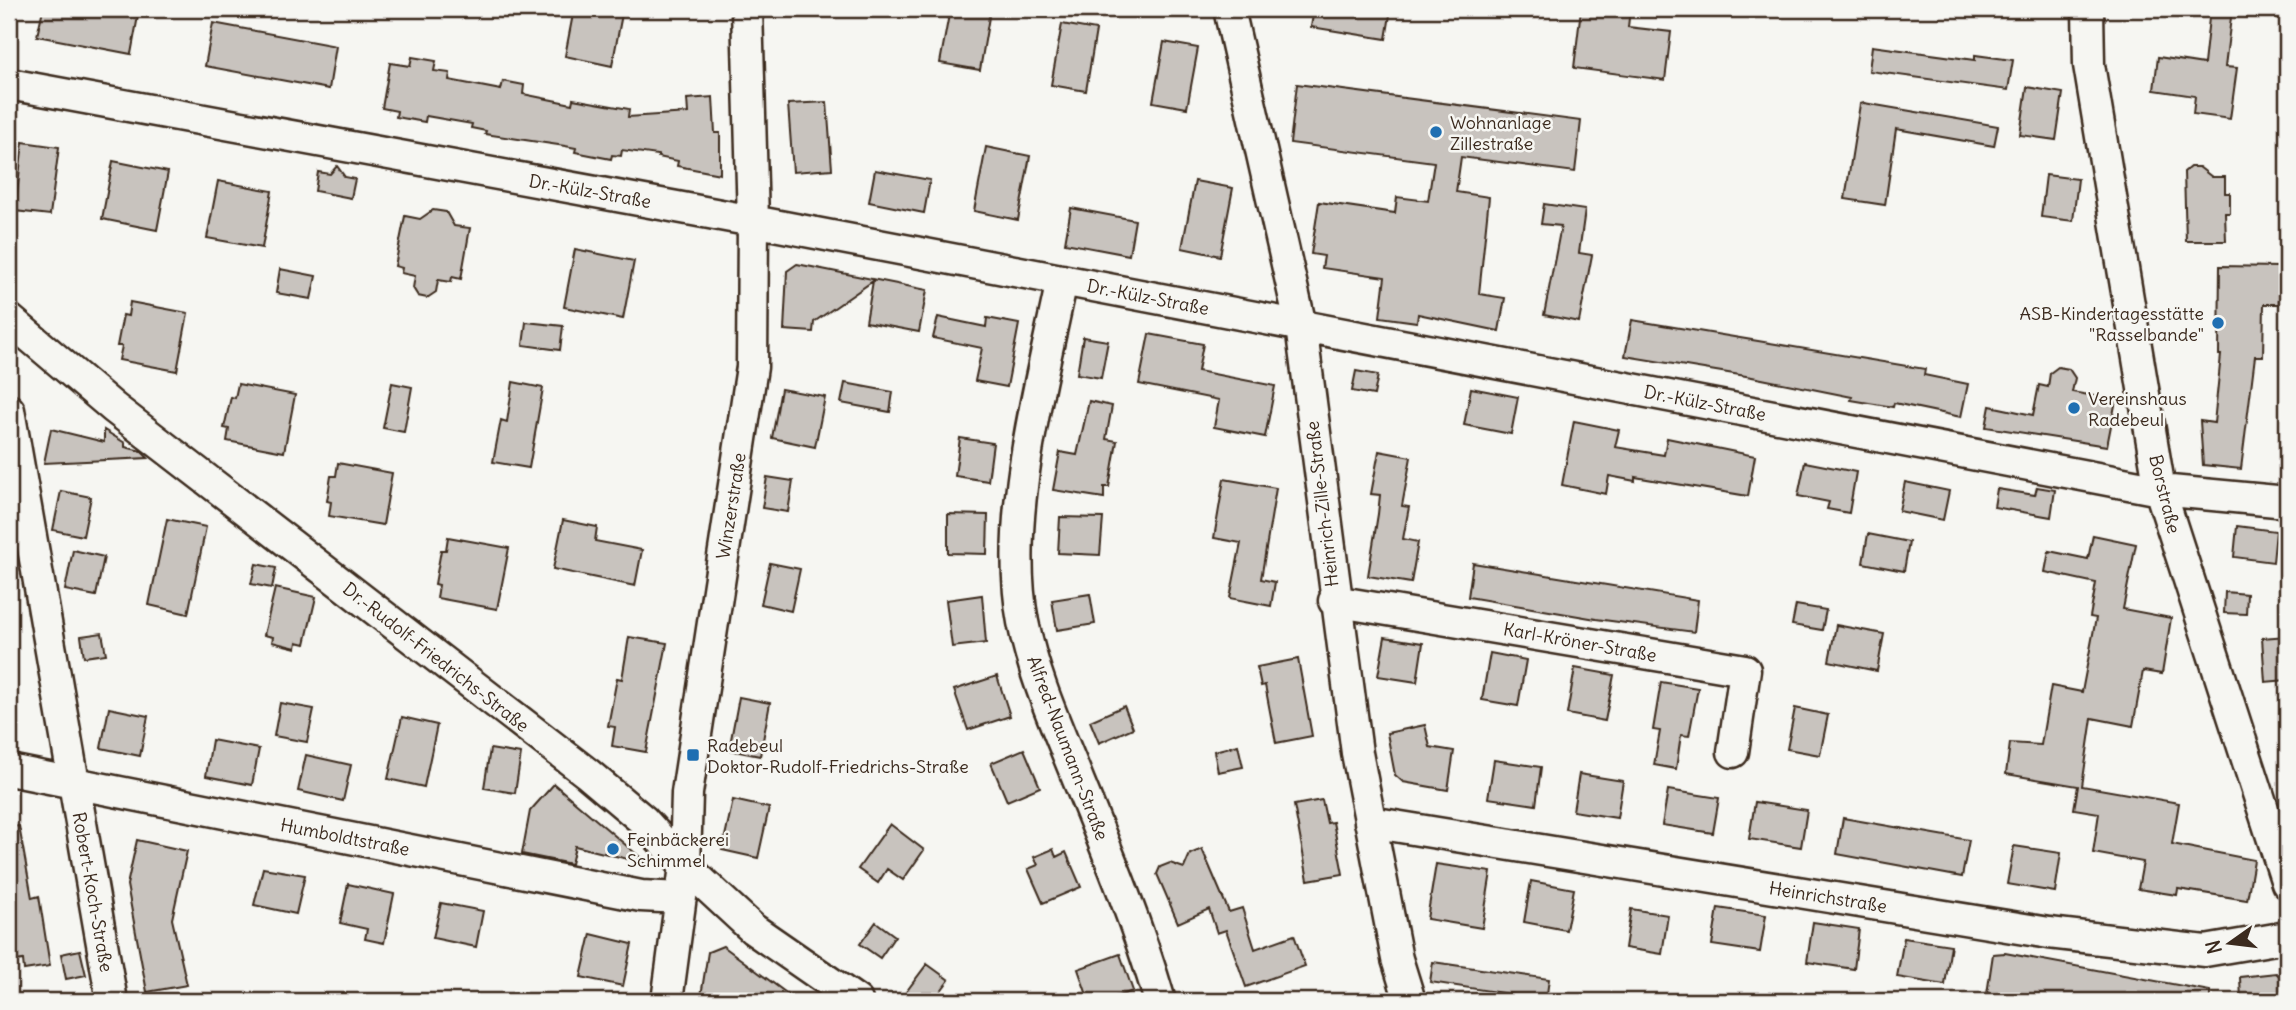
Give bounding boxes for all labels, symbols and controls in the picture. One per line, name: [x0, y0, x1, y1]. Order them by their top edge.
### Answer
place label: Wohnanlage Zillestraße: [1450, 111, 1551, 155]
marker: Wohnanlage Zillestraße: [1428, 124, 1444, 140]
street label: Dr.-Külz-Straße: [527, 169, 653, 213]
street label: Dr.-Külz-Straße: [1085, 274, 1211, 320]
place label: ASB-Kindertagesstätte "Rasselbande": [2019, 302, 2204, 346]
marker: ASB-Kindertagesstätte "Rasselbande": [2210, 315, 2226, 331]
street label: Dr.-Külz-Straße: [1642, 380, 1768, 426]
place label: Vereinshaus Radebeul: [2088, 387, 2187, 431]
marker: Vereinshaus Radebeul: [2066, 400, 2082, 416]
street label: Heinrich-Zille-Straße: [1300, 420, 1344, 588]
street label: Winzerstraße: [711, 451, 751, 561]
street label: Borstraße: [2144, 452, 2186, 536]
street label: Dr.-Rudolf-Friedrichs-Straße: [338, 577, 534, 737]
street label: Karl-Kröner-Straße: [1502, 617, 1658, 667]
street label: Alfred-Naumann-Straße: [1022, 653, 1114, 843]
place label: Radebeul Doktor-Rudolf-Friedrichs-Straße: [707, 734, 969, 778]
marker: Radebeul Doktor-Rudolf-Friedrichs-Straße: [685, 747, 701, 763]
street label: Robert-Koch-Straße: [68, 810, 118, 974]
street label: Humboldtstraße: [278, 813, 412, 861]
place label: Feinbäckerei Schimmel: [627, 828, 729, 872]
marker: Feinbäckerei Schimmel: [605, 841, 621, 857]
street label: Heinrichstraße: [1767, 876, 1889, 918]
north arrow: [2194, 908, 2264, 978]
text: N: [2200, 938, 2227, 956]

